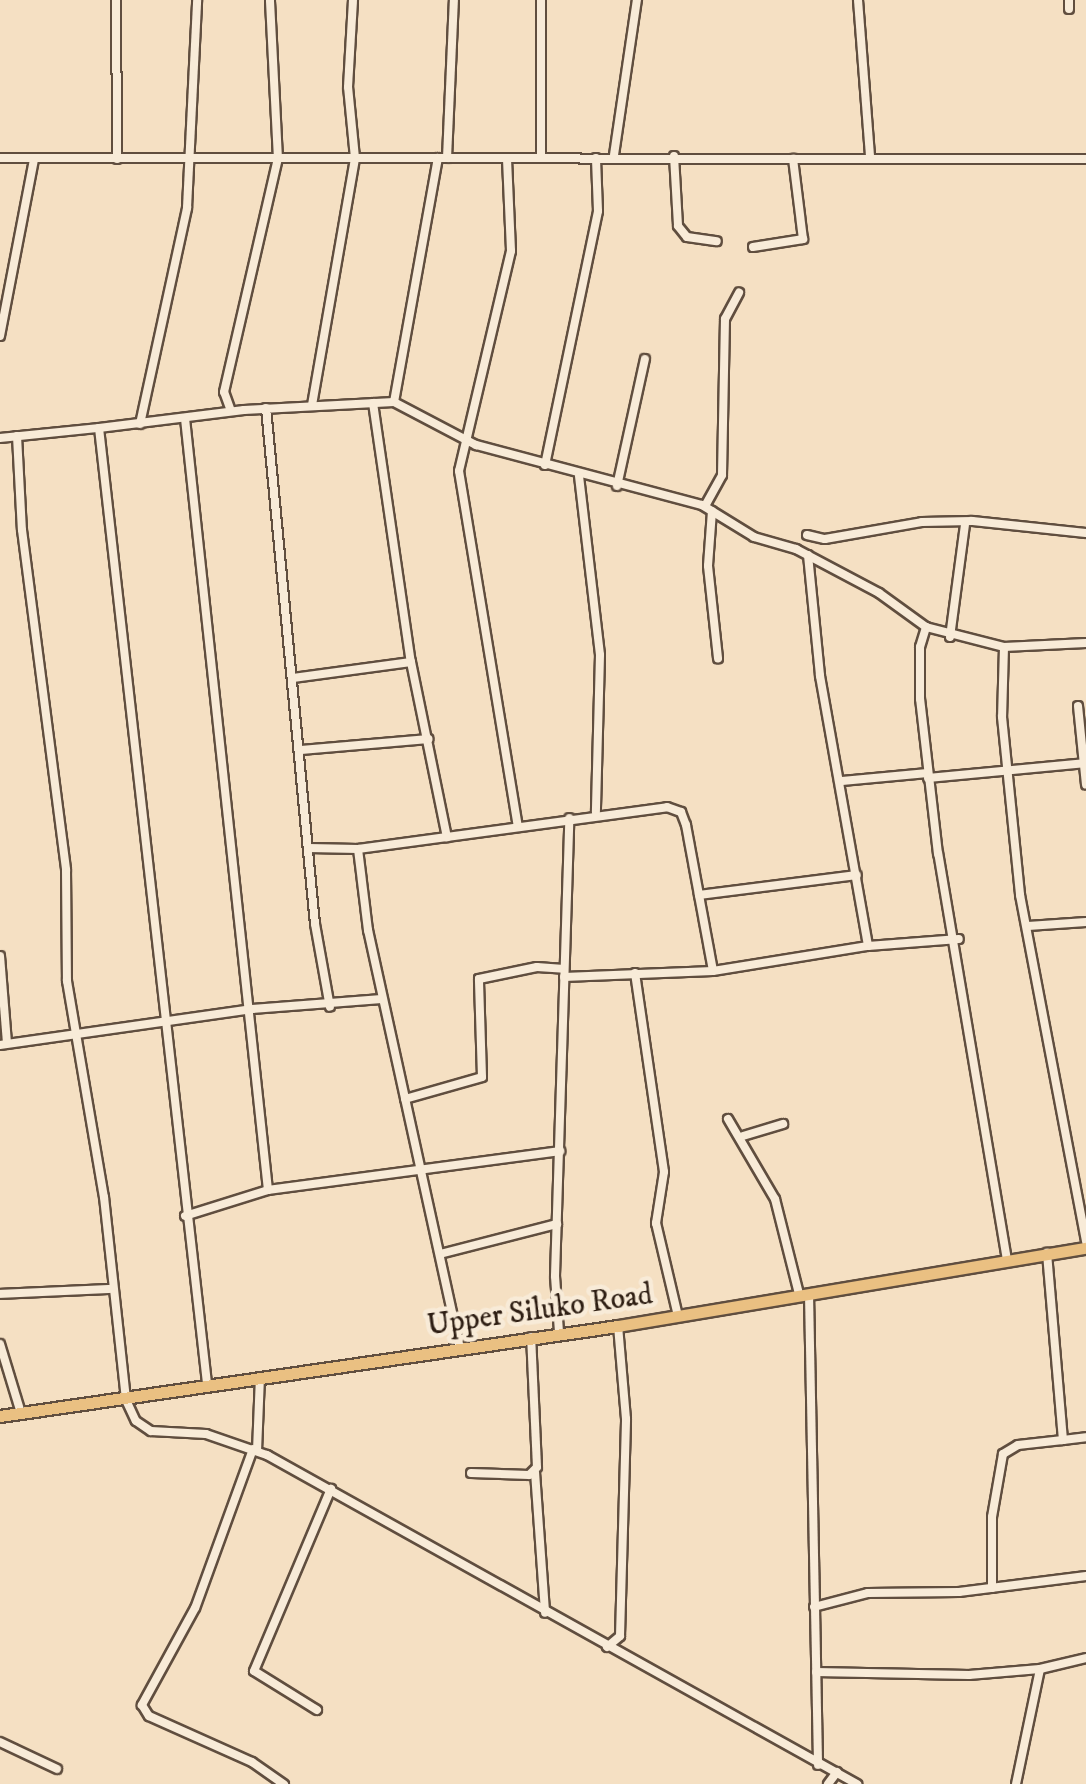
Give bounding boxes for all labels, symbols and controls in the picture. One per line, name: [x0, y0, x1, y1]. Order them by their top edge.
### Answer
street label: Upper Siluko Road: [425, 1277, 655, 1345]

